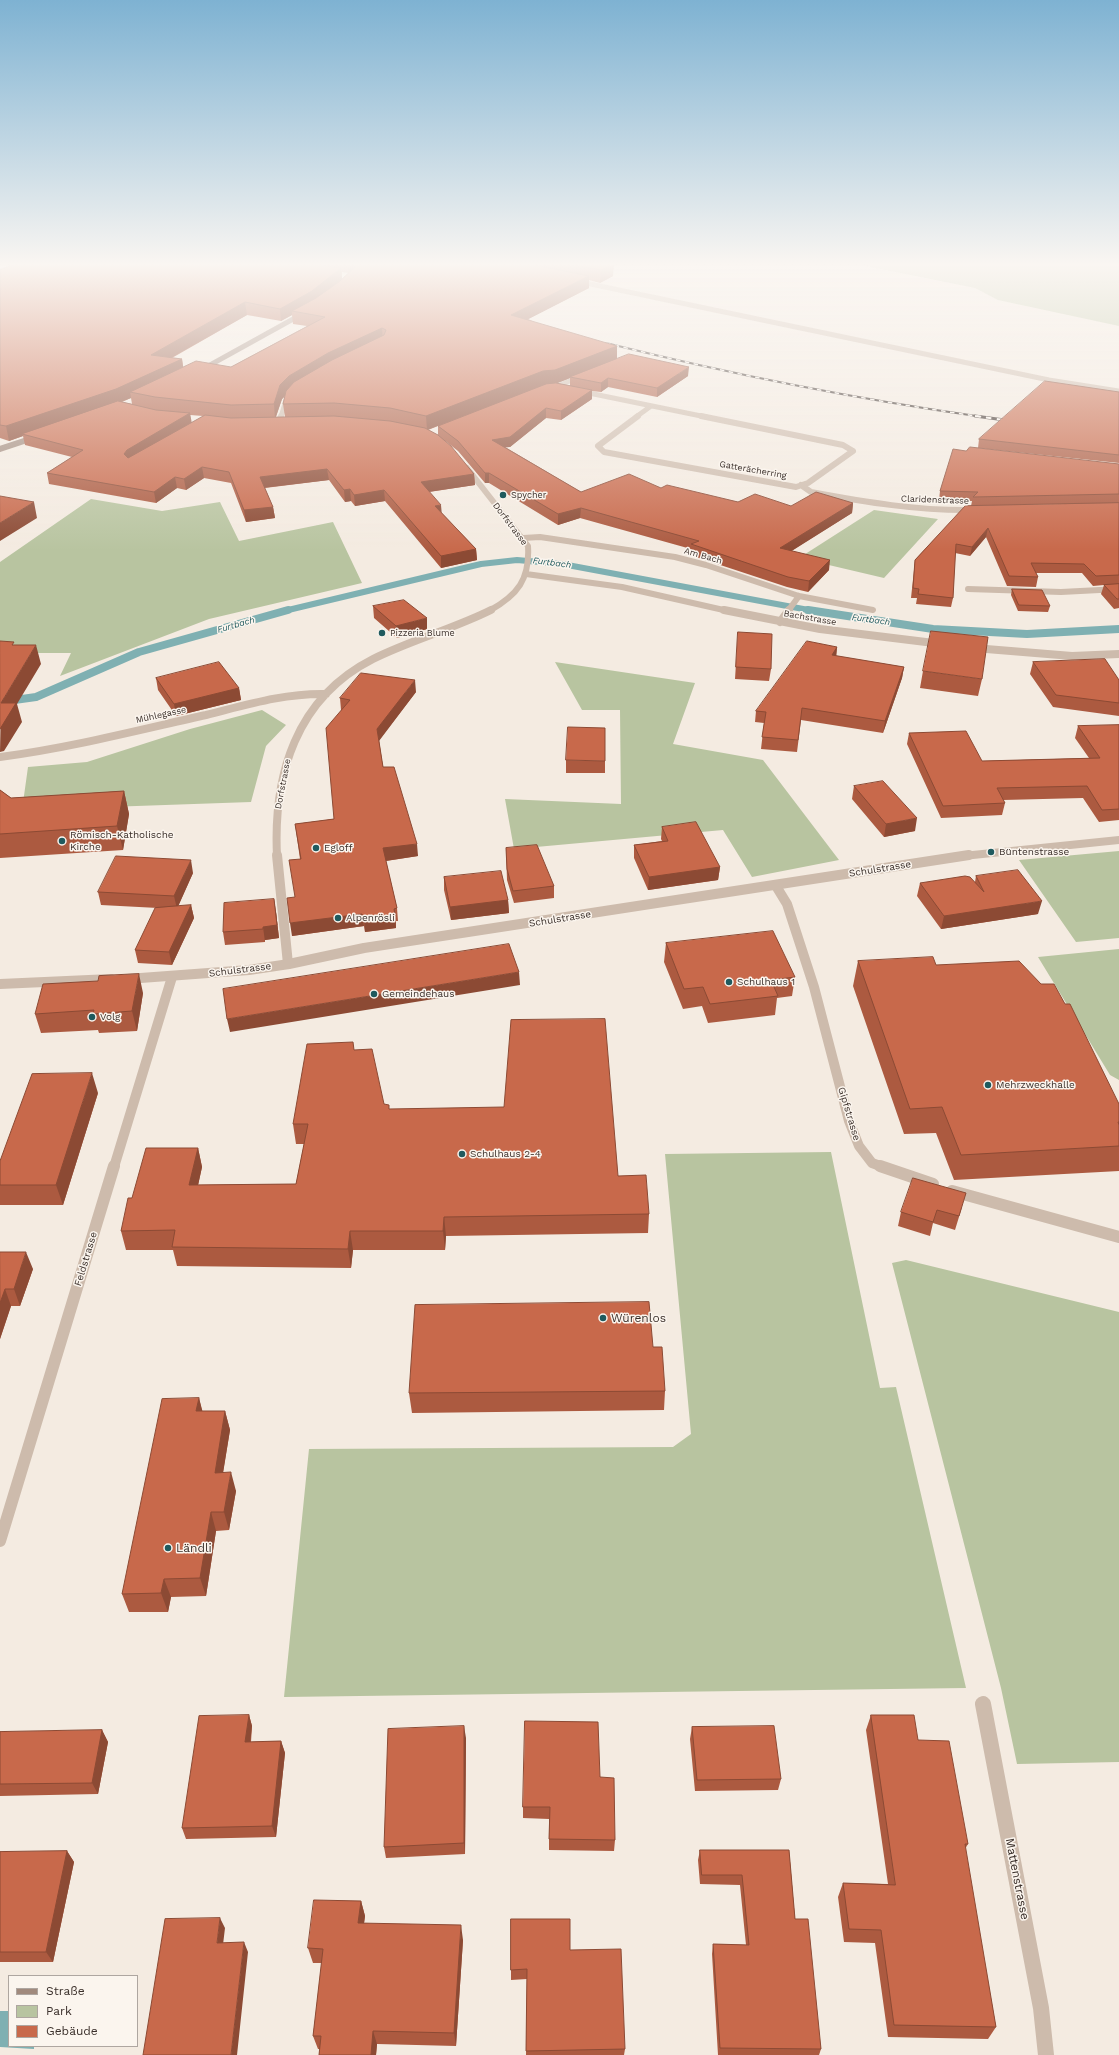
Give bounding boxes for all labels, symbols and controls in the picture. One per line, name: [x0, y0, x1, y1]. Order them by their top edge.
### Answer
street label: Gatterächerring: [719, 459, 787, 481]
marker: Spycher: [498, 490, 508, 500]
place label: Spycher: [511, 490, 546, 500]
street label: Claridenstrasse: [901, 493, 969, 507]
street label: Dorfstrasse: [490, 500, 530, 548]
street label: Am Bach: [683, 545, 723, 567]
water label: Furtbach: [532, 555, 572, 571]
street label: Bachstrasse: [783, 608, 837, 628]
water label: Furtbach: [851, 612, 891, 628]
water label: Furtbach: [216, 615, 256, 635]
marker: Pizzeria Blume: [377, 628, 387, 638]
place label: Pizzeria Blume: [390, 628, 455, 638]
street label: Mühlegasse: [135, 704, 187, 726]
street label: Dorfstrasse: [273, 758, 293, 810]
place label: Römisch-Katholische Kirche: [70, 829, 174, 852]
marker: Römisch-Katholische Kirche: [57, 836, 67, 846]
place label: Egloff: [324, 842, 353, 854]
marker: Egloff: [311, 843, 321, 853]
place label: Büntenstrasse: [999, 846, 1069, 858]
marker: Büntenstrasse: [986, 847, 996, 857]
street label: Schulstrasse: [848, 858, 912, 880]
street label: Schulstrasse: [528, 908, 592, 930]
place label: Alpenrösli: [346, 912, 395, 924]
marker: Alpenrösli: [333, 913, 343, 923]
street label: Schulstrasse: [208, 960, 272, 980]
place label: Schulhaus 1: [737, 976, 795, 988]
marker: Schulhaus 1: [724, 977, 734, 987]
place label: Gemeindehaus: [382, 988, 454, 1000]
marker: Gemeindehaus: [369, 989, 379, 999]
place label: Volg: [100, 1011, 120, 1023]
marker: Volg: [87, 1012, 97, 1022]
place label: Mehrzweckhalle: [996, 1079, 1075, 1091]
marker: Mehrzweckhalle: [983, 1080, 993, 1090]
street label: Gipfstrasse: [835, 1086, 863, 1142]
place label: Schulhaus 2-4: [470, 1148, 541, 1160]
marker: Schulhaus 2-4: [457, 1149, 467, 1159]
street label: Feldstrasse: [72, 1230, 100, 1288]
place label: Würenlos: [611, 1311, 666, 1325]
marker: Würenlos: [598, 1313, 608, 1323]
place label: Ländli: [176, 1541, 212, 1555]
marker: Ländli: [163, 1543, 173, 1553]
street label: Mattenstrasse: [1002, 1837, 1032, 1921]
legend: [8, 1975, 138, 2047]
text: Straße: [46, 1984, 85, 1998]
text: Park: [46, 2004, 72, 2018]
text: Gebäude: [46, 2024, 98, 2038]

